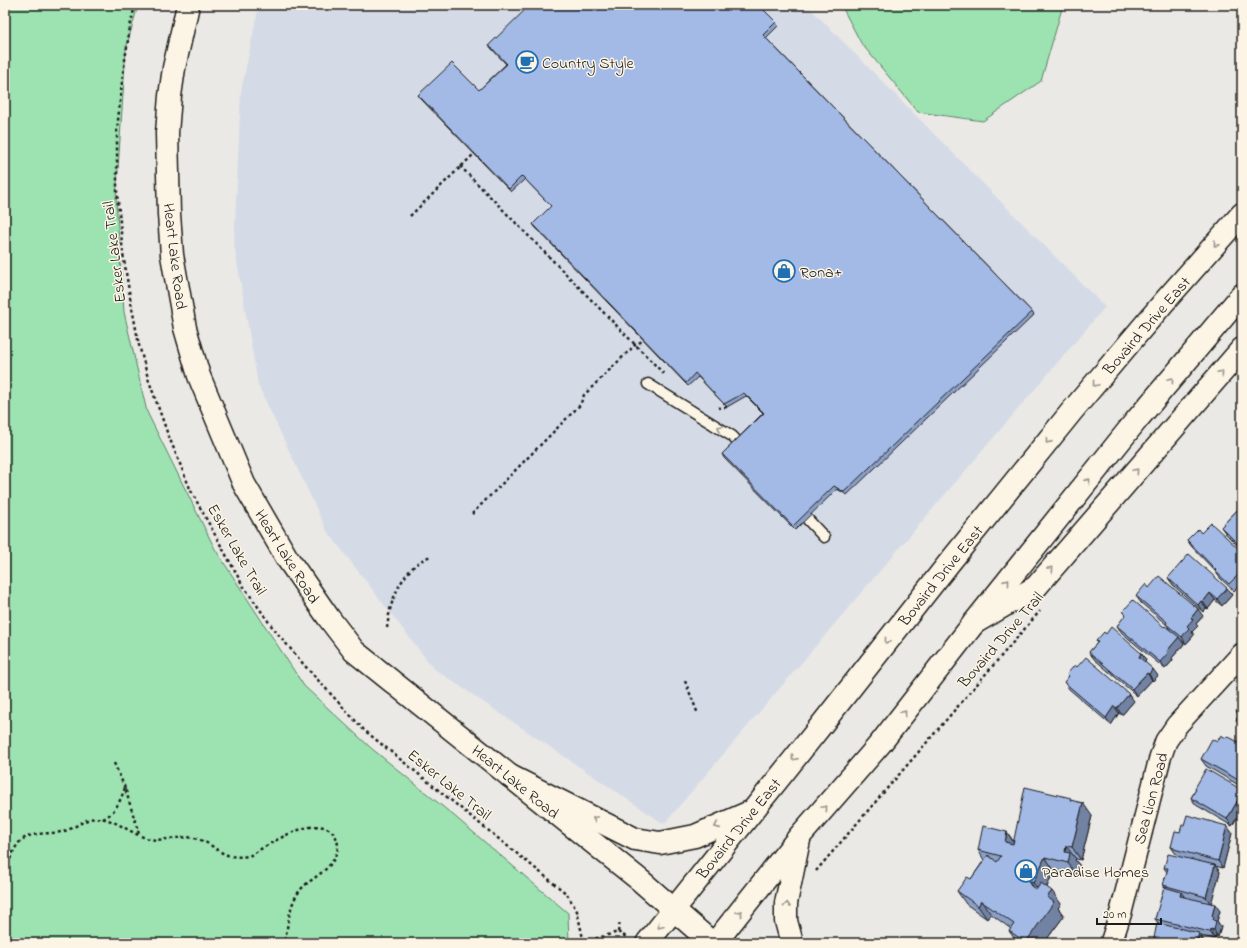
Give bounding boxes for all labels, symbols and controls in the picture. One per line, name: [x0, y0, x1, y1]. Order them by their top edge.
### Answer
cafe icon: Country Style: [514, 49, 540, 75]
place label: Country Style: [542, 52, 635, 76]
street label: Esker Lake Trail: [97, 199, 133, 304]
street label: Heart Lake Road: [156, 202, 192, 311]
one-way arrow: [1214, 239, 1221, 246]
shop icon: Rona+: [771, 258, 797, 284]
place label: Rona+: [800, 261, 842, 285]
street label: Bovaird Drive East: [1097, 271, 1198, 382]
one-way arrow: [1217, 370, 1224, 378]
one-way arrow: [1166, 377, 1173, 385]
one-way arrow: [1092, 380, 1099, 387]
one-way arrow: [717, 426, 724, 433]
one-way arrow: [1045, 437, 1052, 444]
one-way arrow: [1131, 468, 1138, 476]
one-way arrow: [1084, 478, 1091, 485]
street label: Esker Lake Trail: [200, 500, 272, 600]
street label: Heart Lake Road: [248, 505, 325, 609]
street label: Bovaird Drive East: [893, 520, 990, 633]
one-way arrow: [1046, 567, 1053, 574]
one-way arrow: [1002, 580, 1009, 587]
street label: Bovaird Drive Trail: [952, 587, 1050, 694]
one-way arrow: [885, 636, 892, 643]
one-way arrow: [899, 711, 906, 718]
street label: Heart Lake Road: [466, 740, 564, 826]
street label: Esker Lake Trail: [402, 744, 496, 827]
street label: Sea Lion Road: [1128, 750, 1176, 847]
one-way arrow: [792, 754, 799, 761]
street label: Bovaird Drive East: [691, 773, 788, 886]
one-way arrow: [820, 805, 827, 813]
one-way arrow: [592, 816, 599, 824]
one-way arrow: [714, 821, 721, 829]
shop icon: Paradise Homes: [1013, 858, 1039, 884]
place label: Paradise Homes: [1042, 861, 1149, 885]
scale bar: [1097, 900, 1161, 926]
one-way arrow: [782, 902, 791, 908]
text: 20 m: [1103, 906, 1126, 924]
one-way arrow: [735, 910, 742, 917]
one-way arrow: [658, 922, 665, 929]

